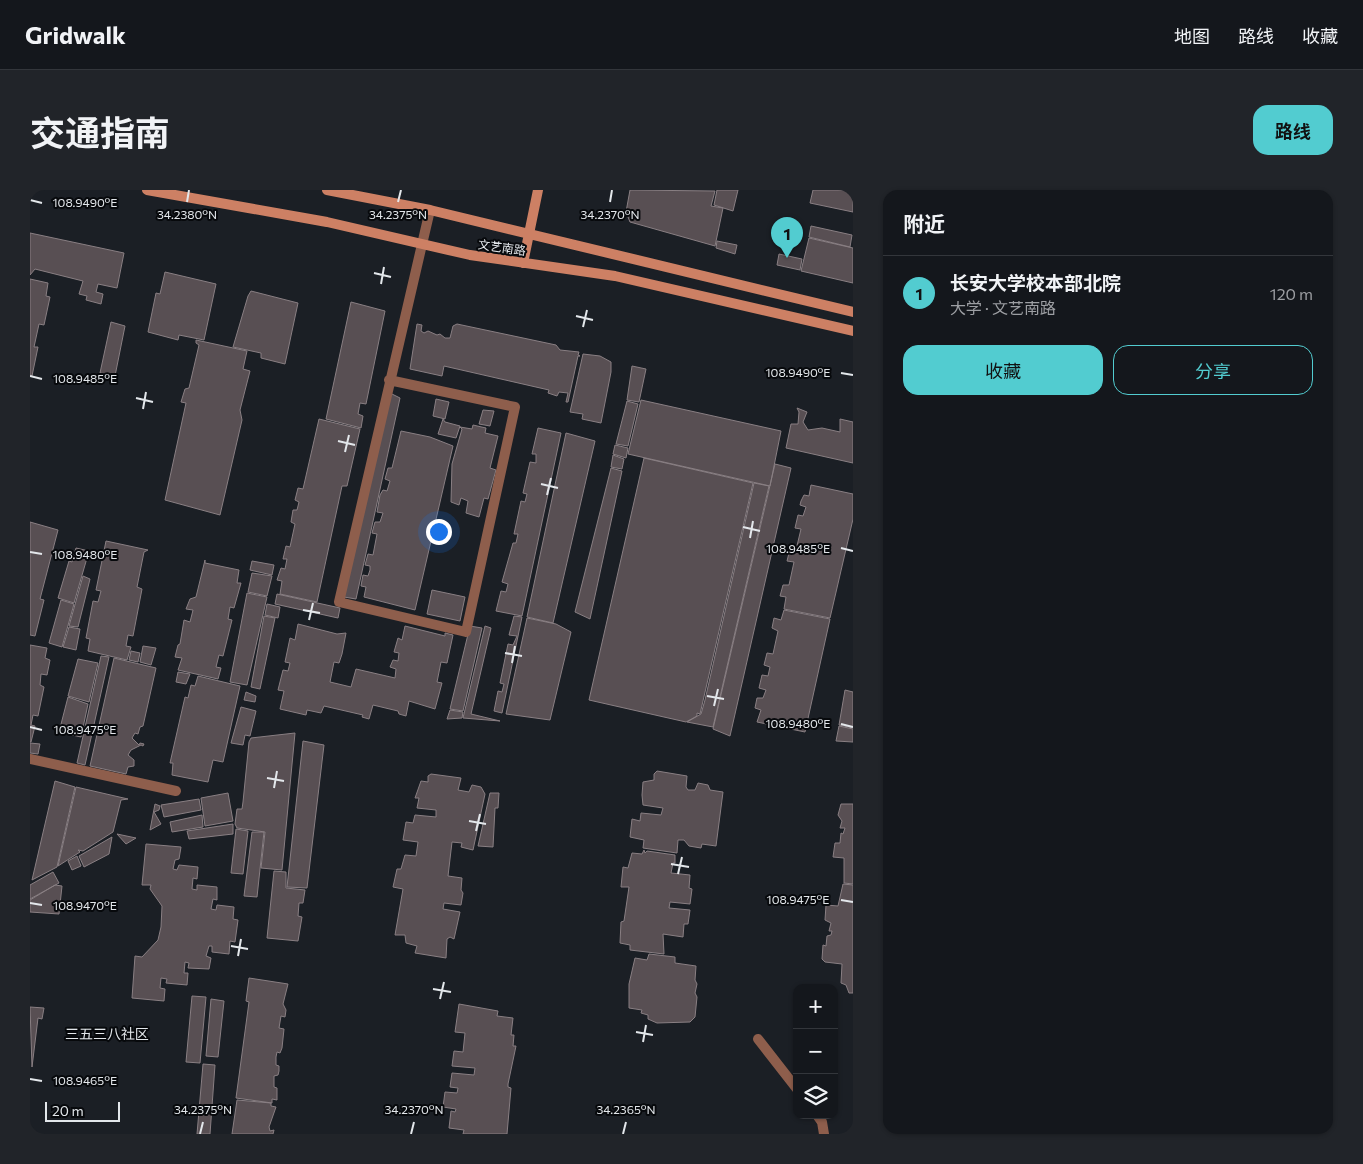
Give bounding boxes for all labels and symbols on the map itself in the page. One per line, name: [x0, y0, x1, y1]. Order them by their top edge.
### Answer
text: 108.9490°E: [52, 195, 118, 209]
text: 34.2380°N: [157, 207, 217, 221]
text: 34.2375°N: [369, 207, 427, 221]
text: 34.2370°N: [580, 207, 640, 221]
pin: 1: [771, 217, 803, 258]
street label: 文艺南路: [477, 237, 527, 257]
text: 108.9490°E: [765, 365, 831, 379]
text: 108.9485°E: [53, 371, 117, 385]
your location: [426, 519, 452, 545]
text: 108.9485°E: [766, 541, 830, 555]
text: 108.9480°E: [52, 547, 118, 561]
text: 108.9480°E: [765, 716, 831, 730]
text: 108.9475°E: [54, 722, 116, 736]
text: 108.9475°E: [767, 892, 829, 906]
text: 108.9470°E: [53, 898, 117, 912]
district label: 三五三八社区: [65, 1025, 149, 1042]
text: 108.9465°E: [53, 1073, 117, 1087]
scale bar: [45, 1099, 120, 1122]
text: 34.2375°N: [174, 1102, 232, 1116]
text: 34.2370°N: [384, 1102, 444, 1116]
text: 34.2365°N: [596, 1102, 656, 1116]

